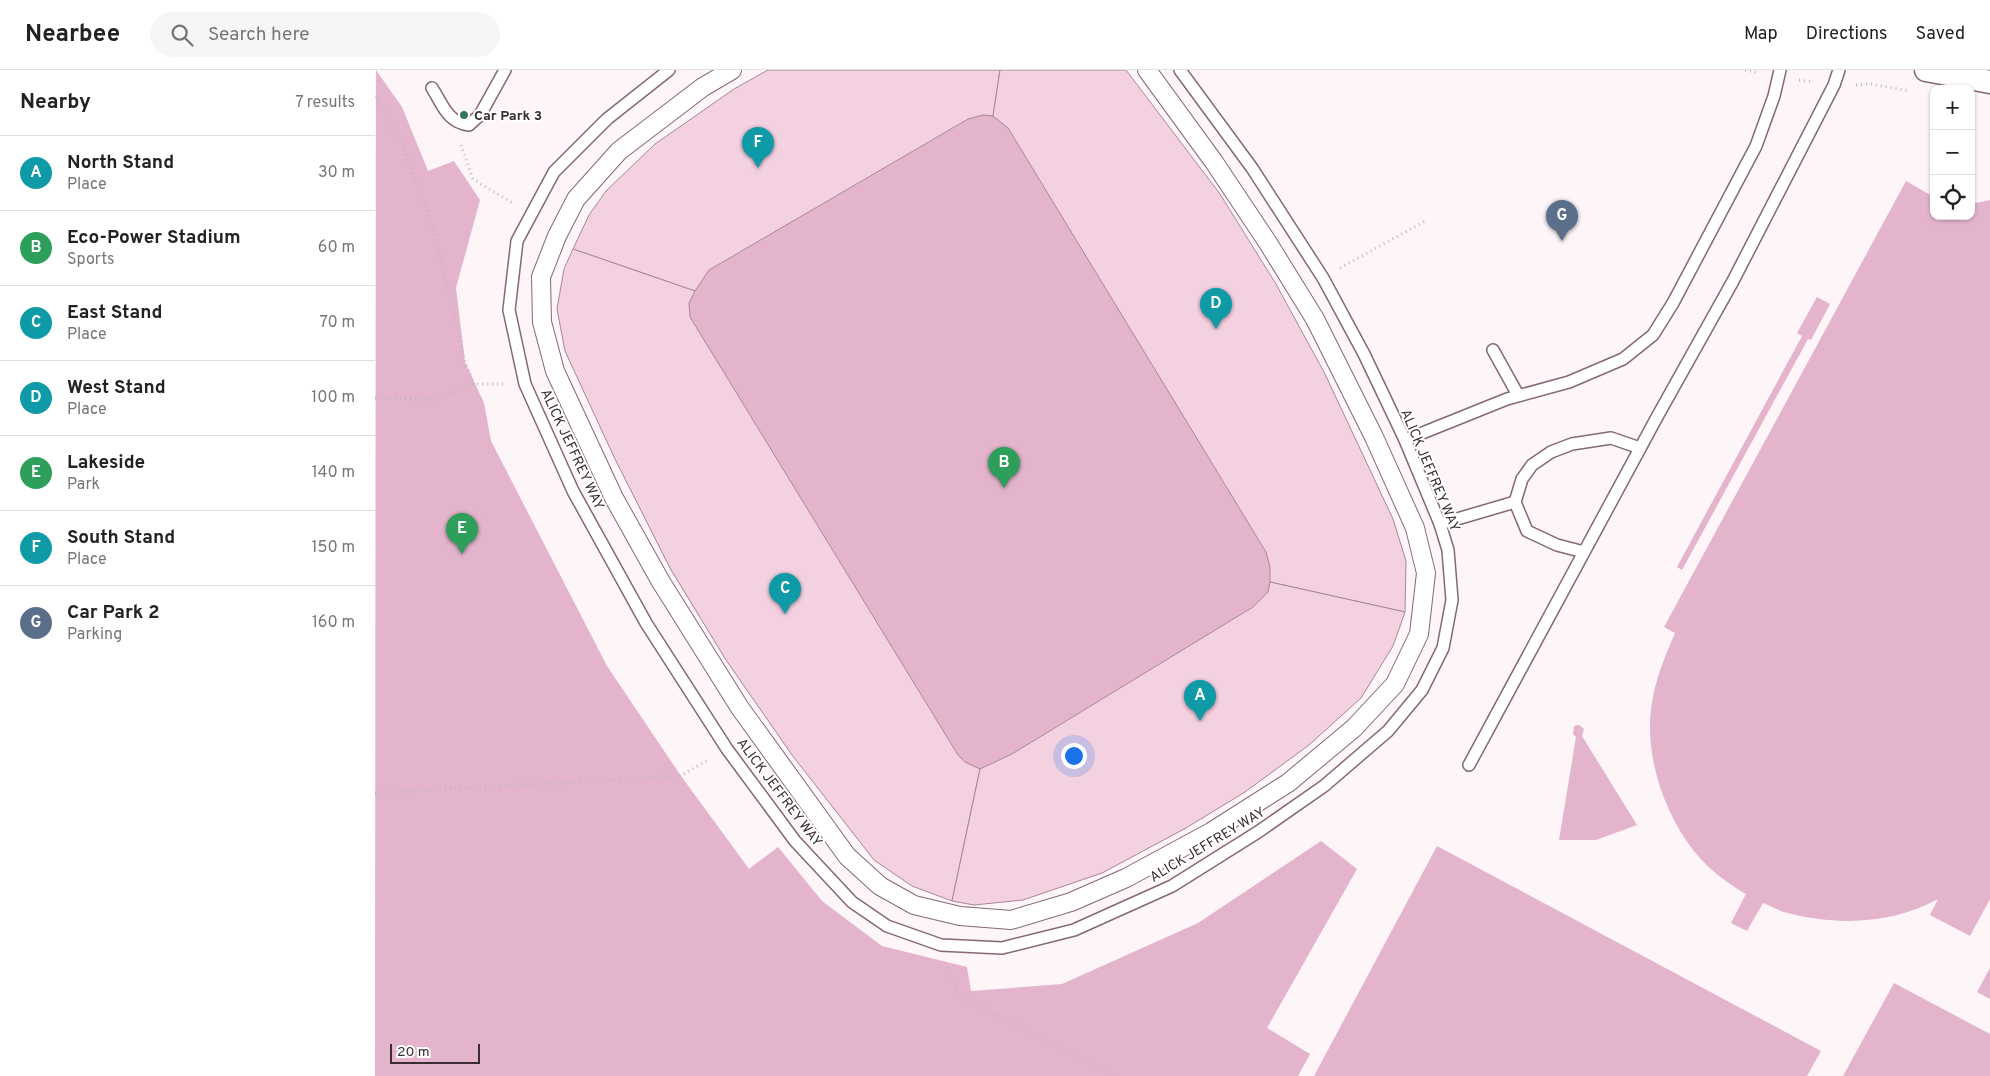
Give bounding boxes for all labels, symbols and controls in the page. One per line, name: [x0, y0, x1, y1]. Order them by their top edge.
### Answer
search box: [150, 12, 500, 57]
text: Nearbee: [25, 20, 120, 50]
icon: search: [168, 21, 196, 49]
text: Search here: [208, 23, 310, 47]
text: Map: [1744, 23, 1778, 46]
text: Directions: [1806, 23, 1888, 46]
text: Saved: [1916, 23, 1965, 46]
map controls: [1930, 85, 1975, 220]
button: +: [1930, 85, 1975, 130]
text: Nearby: [20, 89, 91, 116]
text: 7 results: [295, 93, 355, 113]
place label: Car Park 3: [474, 108, 542, 125]
marker: Car Park 3: [458, 109, 470, 121]
pin: F: [742, 127, 774, 168]
button: −: [1930, 130, 1975, 175]
text: North Stand: [67, 151, 174, 175]
text: A: [30, 163, 42, 183]
text: 30 m: [318, 163, 355, 183]
text: Place: [67, 175, 107, 195]
button: locate: [1930, 175, 1975, 220]
pin: G: [1546, 200, 1578, 241]
text: Eco-Power Stadium: [67, 226, 241, 250]
text: B: [30, 238, 42, 258]
text: 60 m: [318, 238, 355, 258]
text: Sports: [67, 250, 115, 270]
pin: D: [1200, 288, 1232, 329]
text: East Stand: [67, 301, 162, 325]
text: C: [31, 313, 41, 333]
text: 70 m: [320, 313, 355, 333]
text: Place: [67, 325, 107, 345]
text: West Stand: [67, 376, 166, 400]
street label: ALICK JEFFREY WAY: [536, 386, 607, 513]
text: D: [30, 388, 42, 408]
text: 100 m: [311, 388, 355, 408]
text: Place: [67, 400, 107, 420]
street label: ALICK JEFFREY WAY: [1396, 407, 1463, 534]
pin: B: [988, 447, 1020, 488]
text: Lakeside: [67, 451, 145, 475]
text: E: [31, 463, 41, 483]
text: 140 m: [312, 463, 355, 483]
text: Park: [67, 475, 100, 495]
pin: E: [446, 513, 478, 554]
text: South Stand: [67, 526, 175, 550]
text: F: [31, 538, 41, 558]
text: 150 m: [312, 538, 355, 558]
text: Place: [67, 550, 107, 570]
pin: C: [769, 573, 801, 614]
text: Car Park 2: [67, 601, 160, 625]
text: G: [31, 613, 41, 633]
text: 160 m: [312, 613, 355, 633]
text: Parking: [67, 625, 122, 645]
pin: A: [1184, 680, 1216, 721]
street label: ALICK JEFFREY WAY: [732, 735, 825, 851]
your location: [1061, 743, 1087, 769]
street label: ALICK JEFFREY WAY: [1147, 804, 1268, 886]
scale bar: [390, 1041, 480, 1064]
text: 20 m: [397, 1044, 430, 1061]

